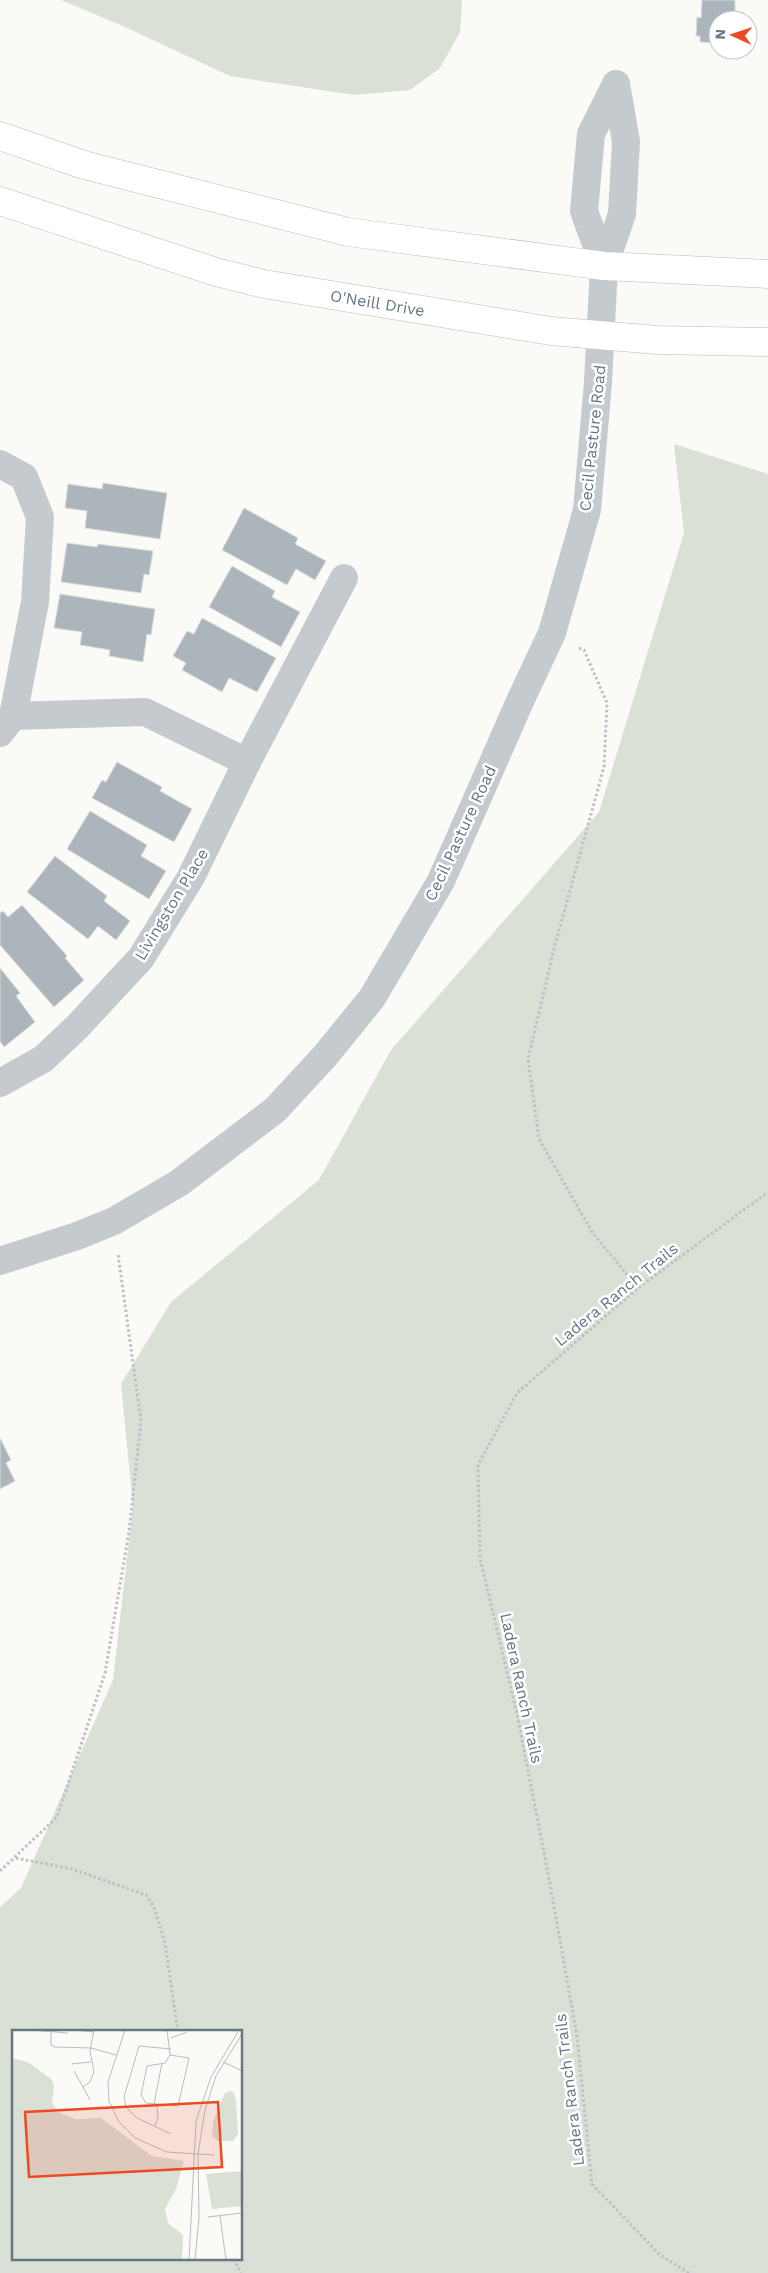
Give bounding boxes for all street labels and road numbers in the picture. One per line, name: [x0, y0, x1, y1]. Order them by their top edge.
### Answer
street label: O'Neill Drive: [329, 286, 426, 320]
street label: Cecil Pasture Road: [575, 364, 610, 512]
street label: Cecil Pasture Road: [421, 763, 500, 904]
street label: Livingston Place: [131, 845, 212, 964]
street label: Ladera Ranch Trails: [551, 1239, 682, 1350]
street label: Ladera Ranch Trails: [496, 1611, 547, 1765]
street label: Ladera Ranch Trails: [551, 2013, 588, 2167]

